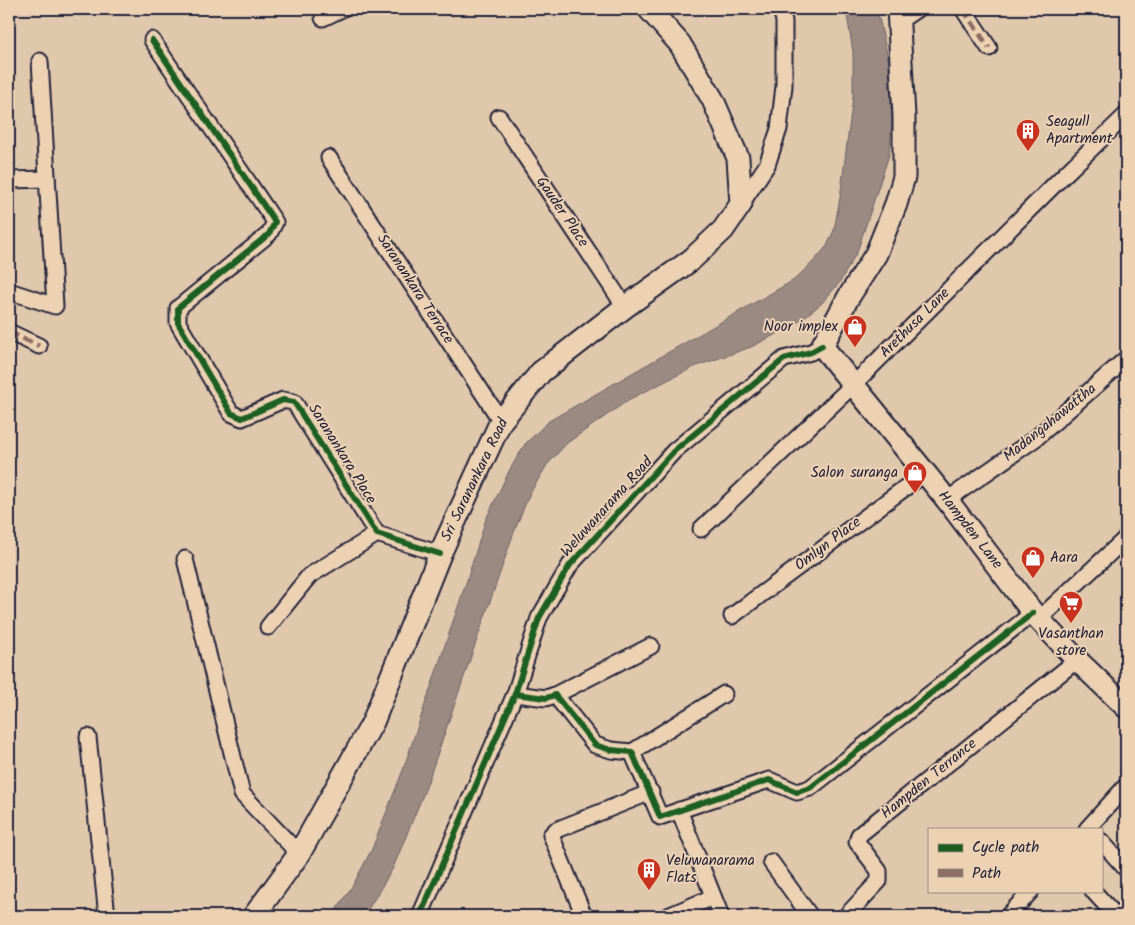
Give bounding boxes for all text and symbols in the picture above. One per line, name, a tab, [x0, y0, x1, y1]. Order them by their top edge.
place label: Seagull Apartment	[1046, 110, 1113, 151]
building icon: Seagull Apartment	[1015, 118, 1041, 152]
street label: Gauder Place	[529, 172, 595, 252]
street label: Saranankara Terrace	[370, 229, 460, 349]
street label: Arethusa Lane	[874, 282, 956, 364]
shop icon: Noor implex	[842, 314, 868, 348]
place label: Noor implex	[764, 315, 839, 339]
street label: Madangahawattha	[998, 378, 1102, 468]
street label: Saranankara Place	[302, 399, 383, 509]
street label: Sri Saranankara Road	[435, 414, 516, 546]
street label: Weluwanarama Road	[555, 451, 659, 563]
shop icon: Salon suranga	[902, 460, 928, 494]
place label: Salon suranga	[811, 461, 898, 485]
street label: Hampden Lane	[931, 485, 1009, 575]
street label: Omlyn Place	[790, 511, 867, 577]
shop icon: Aara	[1020, 545, 1046, 579]
place label: Aara	[1050, 546, 1078, 570]
supermarket icon: Vasanthan store	[1058, 590, 1084, 624]
place label: Vasanthan store	[1038, 622, 1104, 663]
street label: Hampden Terrance	[876, 733, 982, 825]
legend	[928, 828, 1102, 892]
text: Cycle path	[972, 836, 1039, 860]
place label: Veluwanarama Flats	[666, 849, 755, 890]
building icon: Veluwanarama Flats	[636, 857, 662, 891]
text: Path	[972, 862, 1001, 886]

